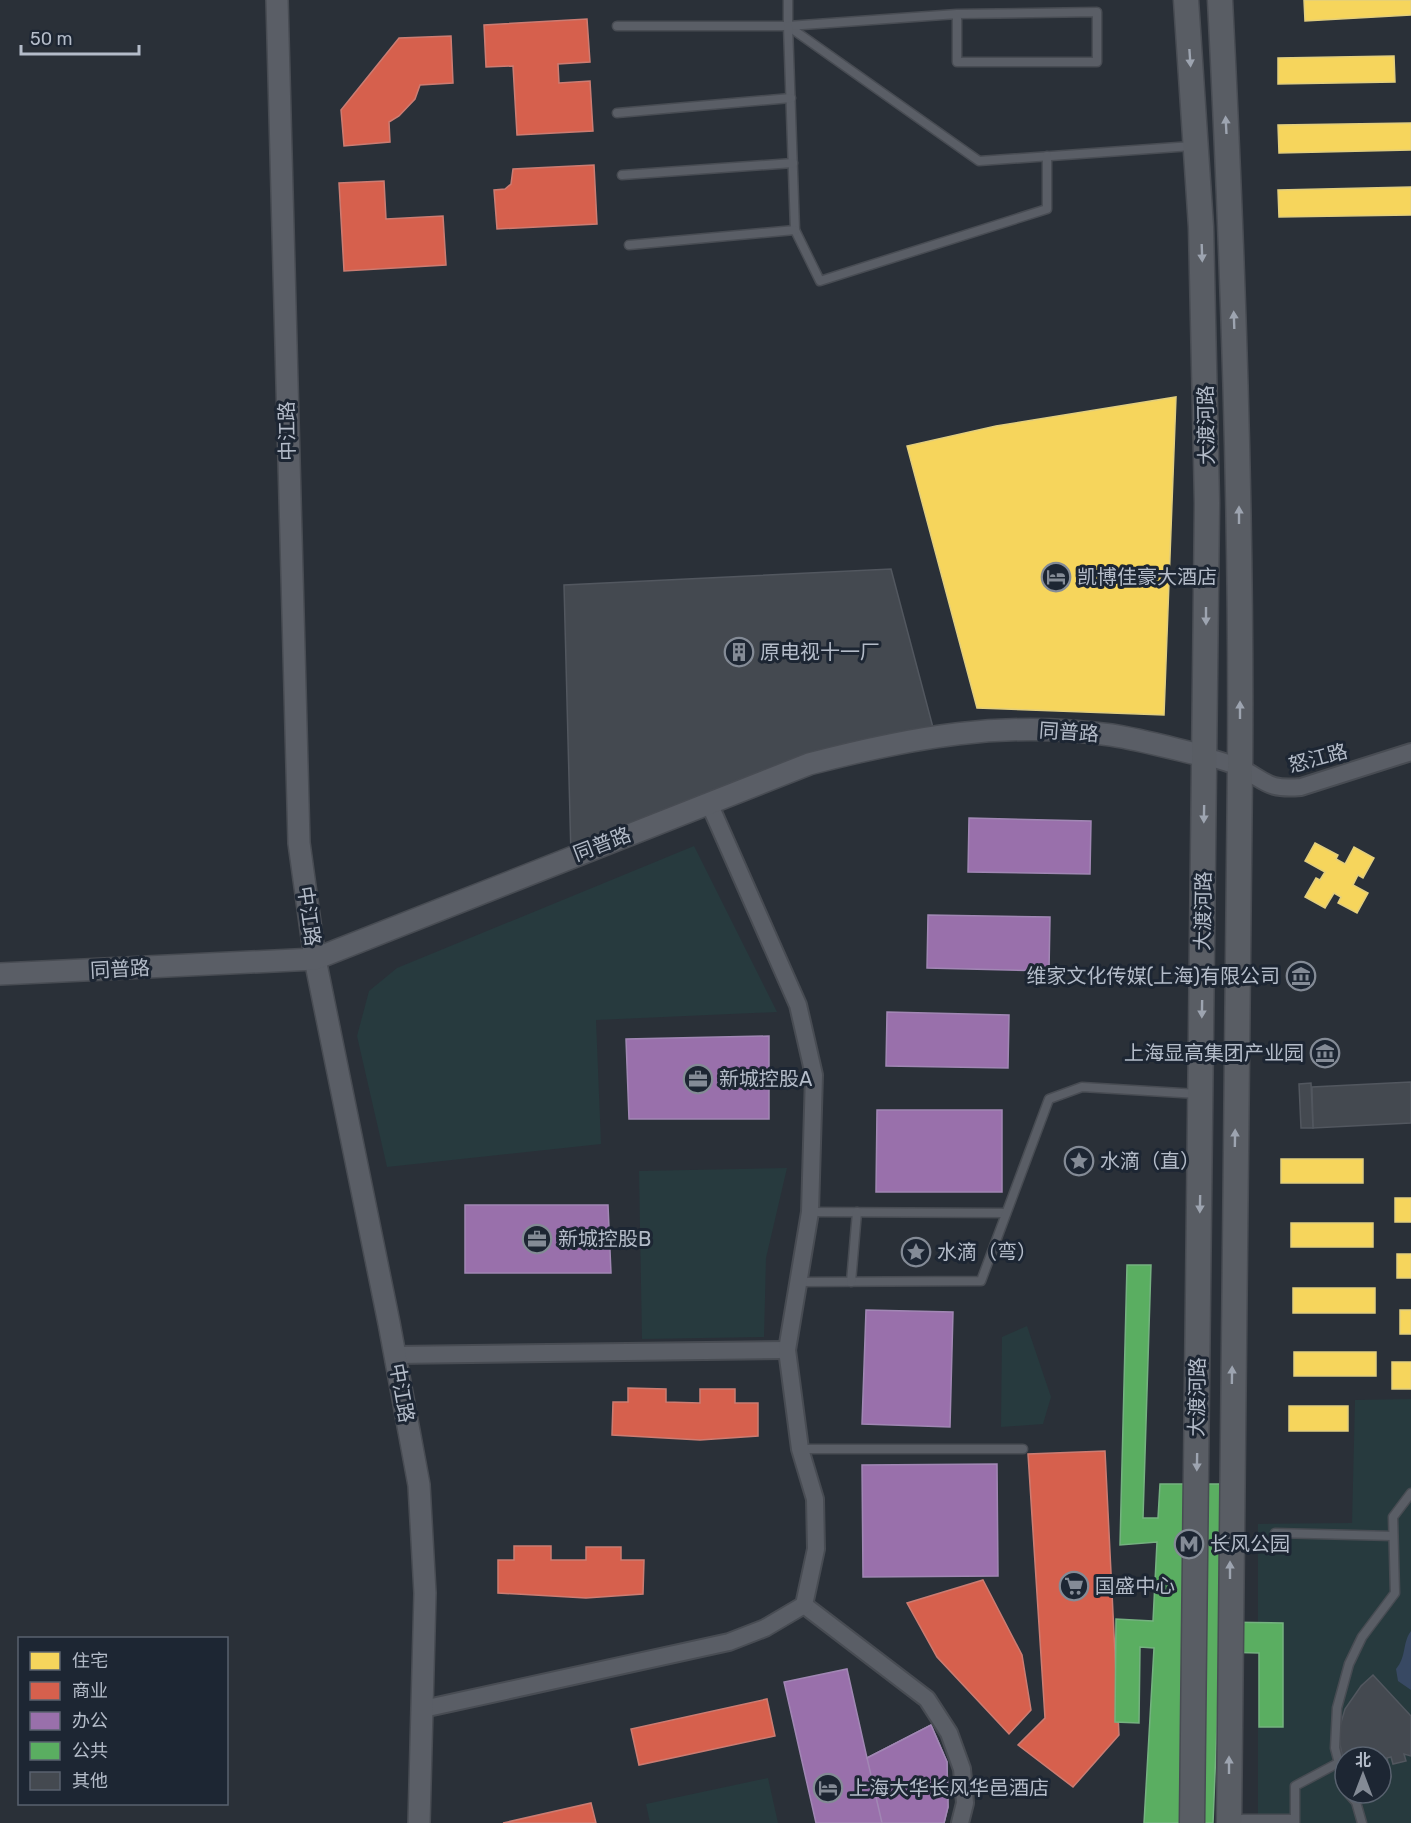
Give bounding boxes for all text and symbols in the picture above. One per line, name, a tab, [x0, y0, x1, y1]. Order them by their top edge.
scale bar	[21, 18, 140, 56]
text: 50 m	[30, 28, 73, 50]
one-way arrow	[1186, 49, 1195, 68]
one-way arrow	[1222, 116, 1231, 135]
one-way arrow	[1197, 244, 1207, 263]
one-way arrow	[1229, 310, 1239, 329]
street label: 大渡河路	[1193, 385, 1219, 465]
street label: 中江路	[274, 401, 300, 461]
one-way arrow	[1234, 505, 1244, 524]
hotel icon: 凯博佳豪大酒店	[1040, 561, 1072, 593]
place label: 凯博佳豪大酒店	[1077, 565, 1217, 589]
one-way arrow	[1201, 606, 1211, 625]
building icon: 原电视十一厂	[723, 636, 755, 668]
place label: 原电视十一厂	[760, 640, 880, 664]
one-way arrow	[1235, 700, 1245, 719]
street label: 同普路	[1038, 718, 1100, 746]
street label: 怒江路	[1286, 739, 1350, 777]
one-way arrow	[1200, 805, 1209, 824]
street label: 同普路	[570, 822, 634, 866]
street label: 大渡河路	[1190, 871, 1216, 951]
street label: 中江路	[293, 885, 325, 947]
street label: 同普路	[89, 955, 151, 983]
museum icon: 维家文化传媒(上海)有限公司	[1285, 960, 1317, 992]
place label: 维家文化传媒(上海)有限公司	[1026, 964, 1280, 988]
one-way arrow	[1197, 1000, 1207, 1019]
museum icon: 上海显高集团产业园	[1309, 1037, 1341, 1069]
place label: 上海显高集团产业园	[1124, 1041, 1304, 1065]
office icon: 新城控股A	[682, 1063, 714, 1095]
place label: 新城控股A	[719, 1067, 812, 1091]
one-way arrow	[1231, 1128, 1240, 1147]
place icon: 水滴（直）	[1063, 1145, 1095, 1177]
place label: 水滴（直）	[1100, 1149, 1200, 1173]
one-way arrow	[1195, 1195, 1205, 1214]
office icon: 新城控股B	[521, 1223, 553, 1255]
place label: 新城控股B	[558, 1227, 651, 1251]
place icon: 水滴（弯）	[900, 1236, 932, 1268]
place label: 水滴（弯）	[937, 1240, 1037, 1264]
street label: 大渡河路	[1184, 1357, 1210, 1437]
street label: 中江路	[385, 1361, 419, 1425]
one-way arrow	[1227, 1365, 1237, 1384]
one-way arrow	[1192, 1453, 1201, 1472]
metro station icon: 长风公园	[1173, 1528, 1205, 1560]
place label: 长风公园	[1210, 1532, 1290, 1556]
one-way arrow	[1225, 1560, 1235, 1579]
supermarket icon: 国盛中心	[1058, 1570, 1090, 1602]
place label: 国盛中心	[1095, 1574, 1175, 1598]
legend	[18, 1637, 228, 1805]
text: 住宅	[72, 1650, 108, 1672]
text: 商业	[72, 1680, 108, 1702]
text: 办公	[72, 1710, 108, 1732]
text: 公共	[72, 1740, 108, 1762]
north arrow	[1333, 1745, 1393, 1805]
text: 北	[1355, 1751, 1371, 1770]
one-way arrow	[1225, 1755, 1234, 1774]
text: 其他	[72, 1770, 108, 1792]
hotel icon: 上海大华长风华邑酒店	[812, 1772, 844, 1804]
place label: 上海大华长风华邑酒店	[849, 1776, 1049, 1800]

